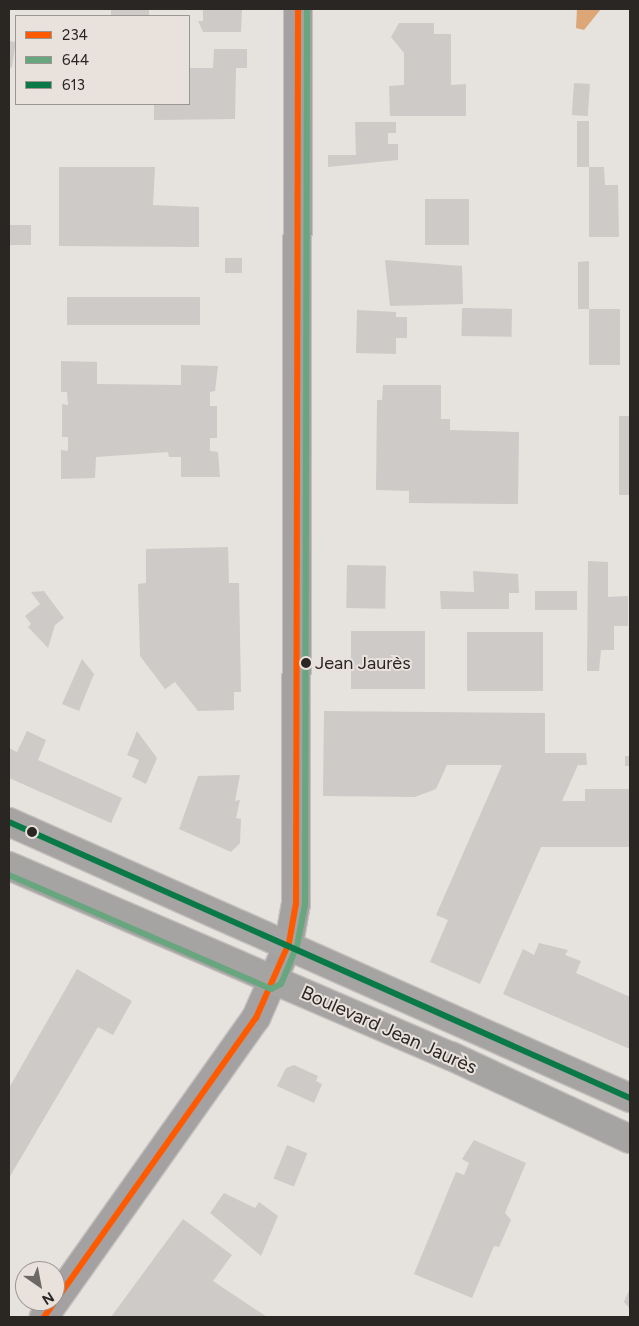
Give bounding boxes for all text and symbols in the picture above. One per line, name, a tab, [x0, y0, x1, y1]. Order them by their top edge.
legend	[15, 15, 190, 105]
text: 234	[62, 26, 88, 44]
text: 644	[62, 51, 89, 69]
text: 613	[62, 76, 85, 94]
place label: Jean Jaurès	[315, 652, 411, 674]
marker: Jean Jaurès	[301, 658, 311, 668]
unlabelled marker	[27, 827, 37, 837]
street label: Boulevard Jean Jaurès	[298, 981, 480, 1079]
north arrow	[15, 1261, 65, 1311]
text: N	[39, 1288, 57, 1308]

